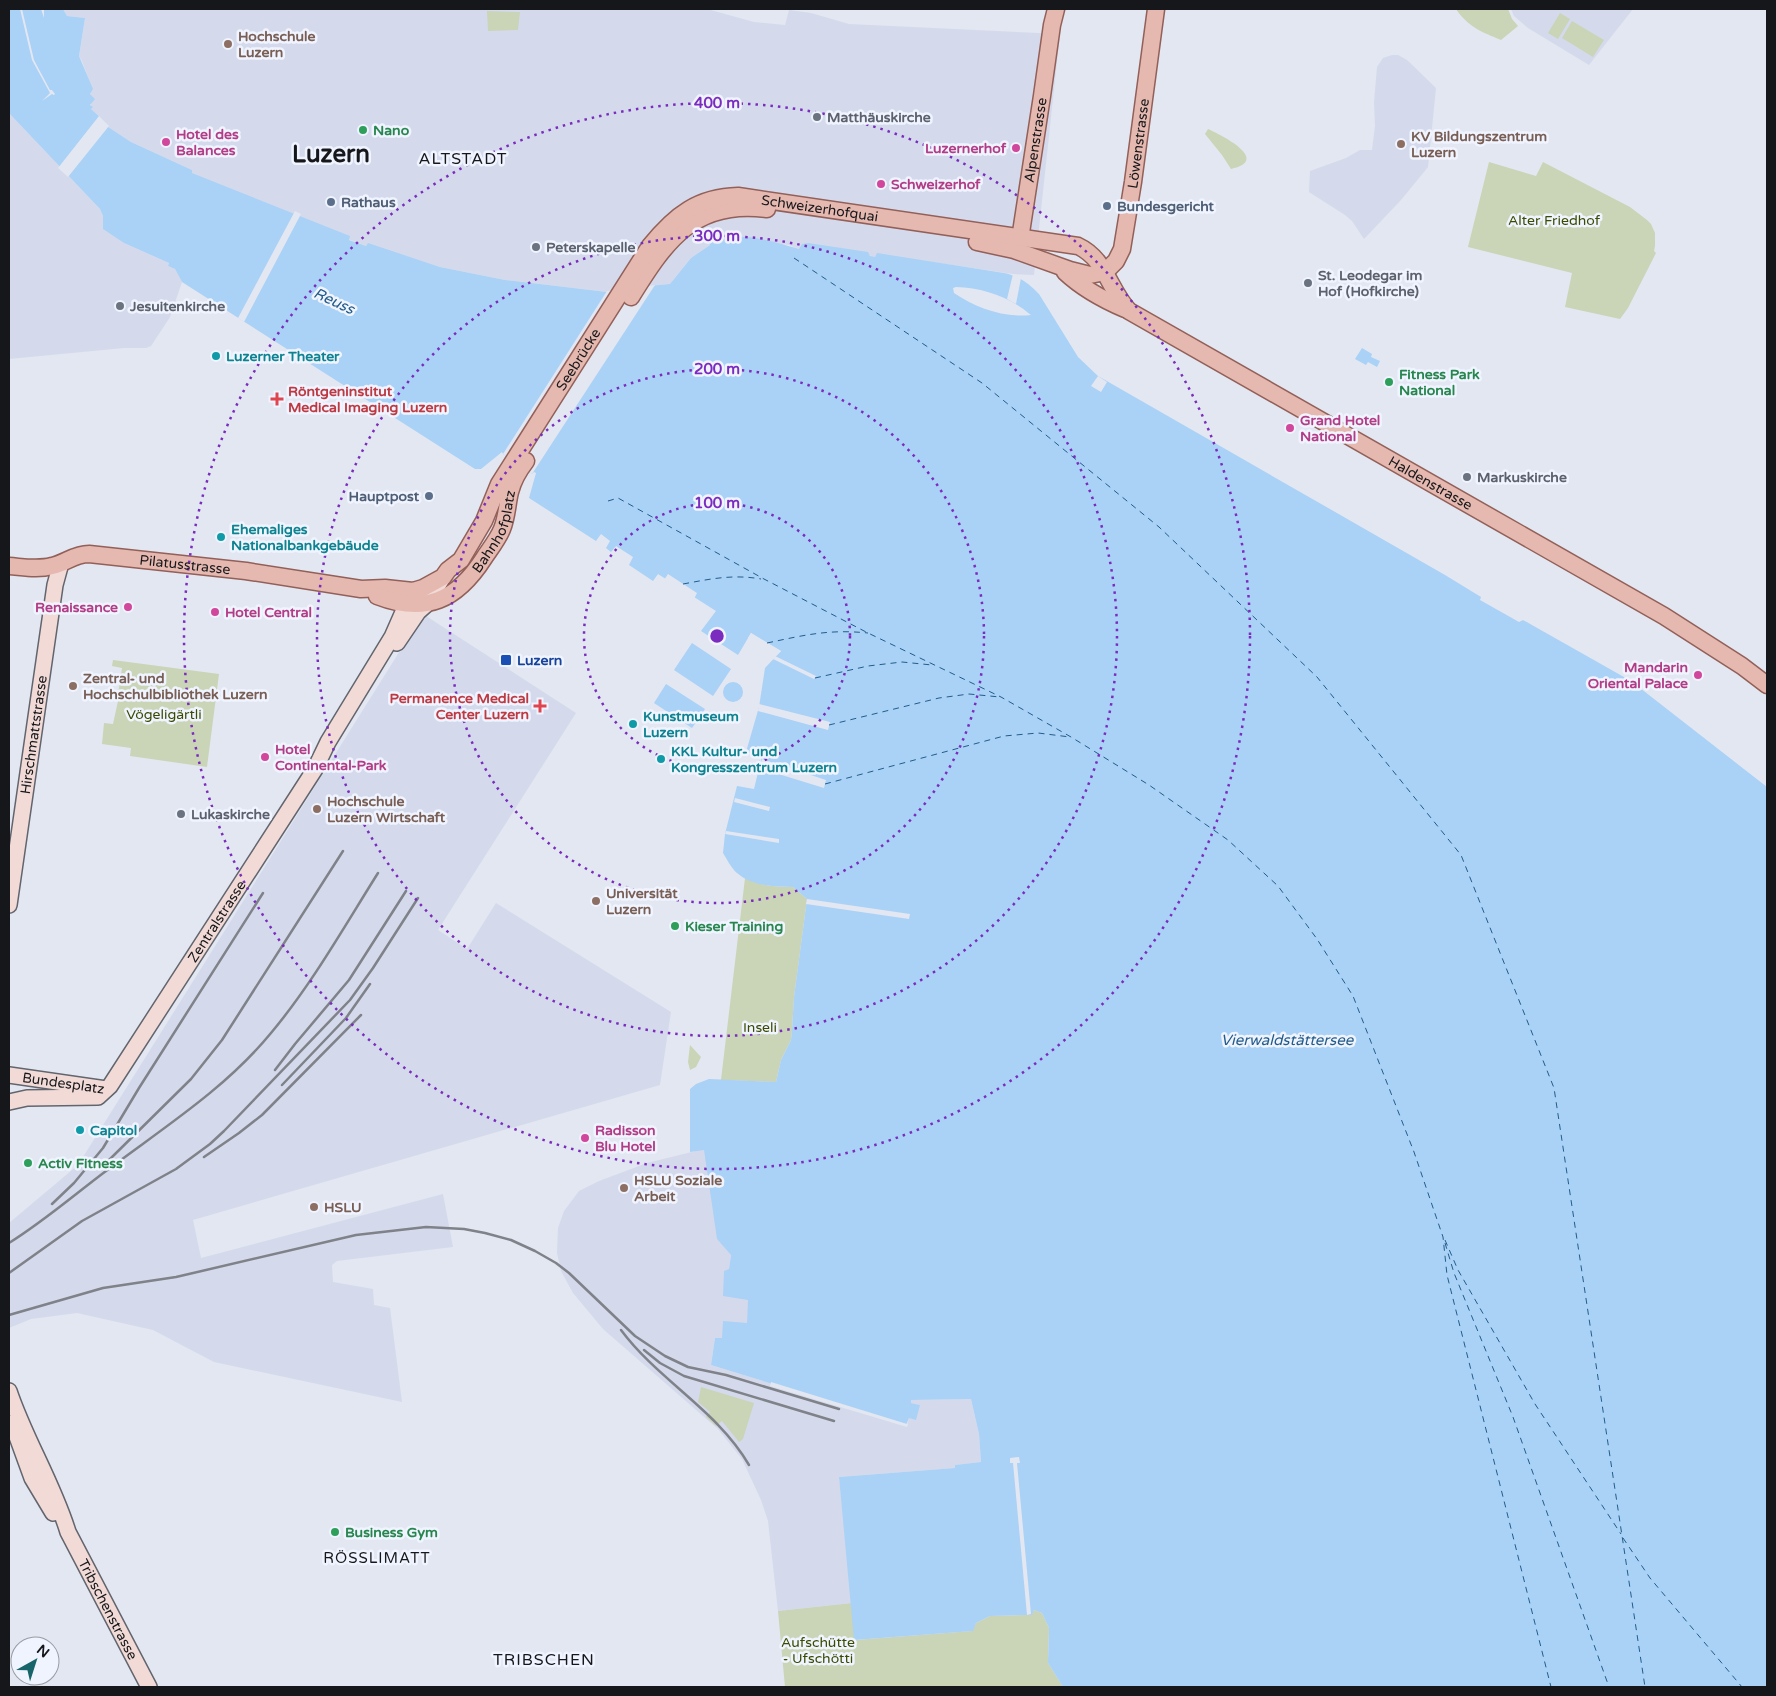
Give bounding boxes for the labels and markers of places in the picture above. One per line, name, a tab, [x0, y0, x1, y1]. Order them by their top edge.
place label: Hochschule Luzern	[238, 28, 316, 61]
marker: Hochschule Luzern	[222, 38, 234, 50]
place label: Matthäuskirche	[827, 109, 931, 126]
marker: Matthäuskirche	[811, 111, 823, 123]
place label: Nano	[373, 122, 410, 139]
marker: Nano	[357, 124, 369, 136]
place label: Hotel des Balances	[176, 126, 239, 159]
place label: KV Bildungszentrum Luzern	[1411, 128, 1547, 161]
marker: Hotel des Balances	[160, 136, 172, 148]
marker: KV Bildungszentrum Luzern	[1395, 138, 1407, 150]
place label: Luzernerhof	[925, 140, 1007, 157]
marker: Luzernerhof	[1010, 142, 1022, 154]
place label: Schweizerhof	[891, 176, 981, 193]
marker: Schweizerhof	[875, 178, 887, 190]
place label: Rathaus	[341, 194, 396, 211]
marker: Rathaus	[325, 196, 337, 208]
place label: Bundesgericht	[1117, 198, 1215, 215]
marker: Bundesgericht	[1101, 200, 1113, 212]
place label: Peterskapelle	[546, 239, 635, 256]
marker: Peterskapelle	[530, 241, 542, 253]
place label: St. Leodegar im Hof (Hofkirche)	[1318, 267, 1422, 300]
marker: St. Leodegar im Hof (Hofkirche)	[1302, 277, 1314, 289]
place label: Jesuitenkirche	[129, 298, 225, 315]
marker: Jesuitenkirche	[114, 300, 126, 312]
place label: Luzerner Theater	[226, 348, 340, 365]
marker: Luzerner Theater	[210, 350, 222, 362]
place label: Fitness Park National	[1399, 366, 1480, 399]
marker: Fitness Park National	[1383, 376, 1395, 388]
place label: Röntgeninstitut Medical Imaging Luzern	[288, 383, 447, 416]
marker: Röntgeninstitut Medical Imaging Luzern	[270, 392, 284, 406]
place label: Grand Hotel National	[1300, 412, 1380, 445]
marker: Grand Hotel National	[1284, 422, 1296, 434]
place label: Markuskirche	[1477, 469, 1567, 486]
marker: Markuskirche	[1461, 471, 1473, 483]
place label: Hauptpost	[349, 488, 420, 505]
marker: Hauptpost	[423, 490, 435, 502]
place label: Ehemaliges Nationalbankgebäude	[231, 521, 379, 554]
marker: Ehemaliges Nationalbankgebäude	[215, 531, 227, 543]
place label: Renaissance	[35, 599, 118, 616]
marker: Renaissance	[122, 601, 134, 613]
place label: Hotel Central	[225, 604, 312, 621]
marker: Hotel Central	[209, 606, 221, 618]
centre of rings	[708, 627, 726, 645]
place label: Luzern	[517, 652, 562, 669]
marker: Luzern	[499, 653, 513, 667]
place label: Mandarin Oriental Palace	[1588, 659, 1688, 692]
marker: Mandarin Oriental Palace	[1692, 669, 1704, 681]
place label: Zentral- und Hochschulbibliothek Luzern	[83, 670, 268, 703]
marker: Zentral- und Hochschulbibliothek Luzern	[67, 680, 79, 692]
place label: Permanence Medical Center Luzern	[389, 690, 529, 723]
marker: Permanence Medical Center Luzern	[533, 699, 547, 713]
place label: Kunstmuseum Luzern	[643, 708, 739, 741]
marker: Kunstmuseum Luzern	[627, 718, 639, 730]
place label: Hotel Continental-Park	[275, 741, 387, 774]
place label: KKL Kultur- und Kongresszentrum Luzern	[671, 743, 837, 776]
marker: Hotel Continental-Park	[259, 751, 271, 763]
marker: KKL Kultur- und Kongresszentrum Luzern	[655, 753, 667, 765]
place label: Hochschule Luzern Wirtschaft	[327, 793, 446, 826]
marker: Hochschule Luzern Wirtschaft	[311, 803, 323, 815]
place label: Lukaskirche	[191, 806, 270, 823]
marker: Lukaskirche	[175, 808, 187, 820]
place label: Universität Luzern	[606, 885, 678, 918]
marker: Universität Luzern	[590, 895, 602, 907]
place label: Kieser Training	[685, 918, 783, 935]
marker: Kieser Training	[669, 920, 681, 932]
place label: Capitol	[90, 1122, 137, 1139]
place label: Radisson Blu Hotel	[595, 1122, 656, 1155]
marker: Capitol	[74, 1124, 86, 1136]
marker: Radisson Blu Hotel	[579, 1132, 591, 1144]
place label: Activ Fitness	[38, 1155, 123, 1172]
marker: Activ Fitness	[22, 1157, 34, 1169]
place label: HSLU Soziale Arbeit	[634, 1172, 722, 1205]
marker: HSLU Soziale Arbeit	[618, 1182, 630, 1194]
place label: HSLU	[324, 1199, 362, 1216]
marker: HSLU	[308, 1201, 320, 1213]
place label: Business Gym	[345, 1524, 438, 1541]
marker: Business Gym	[329, 1526, 341, 1538]

